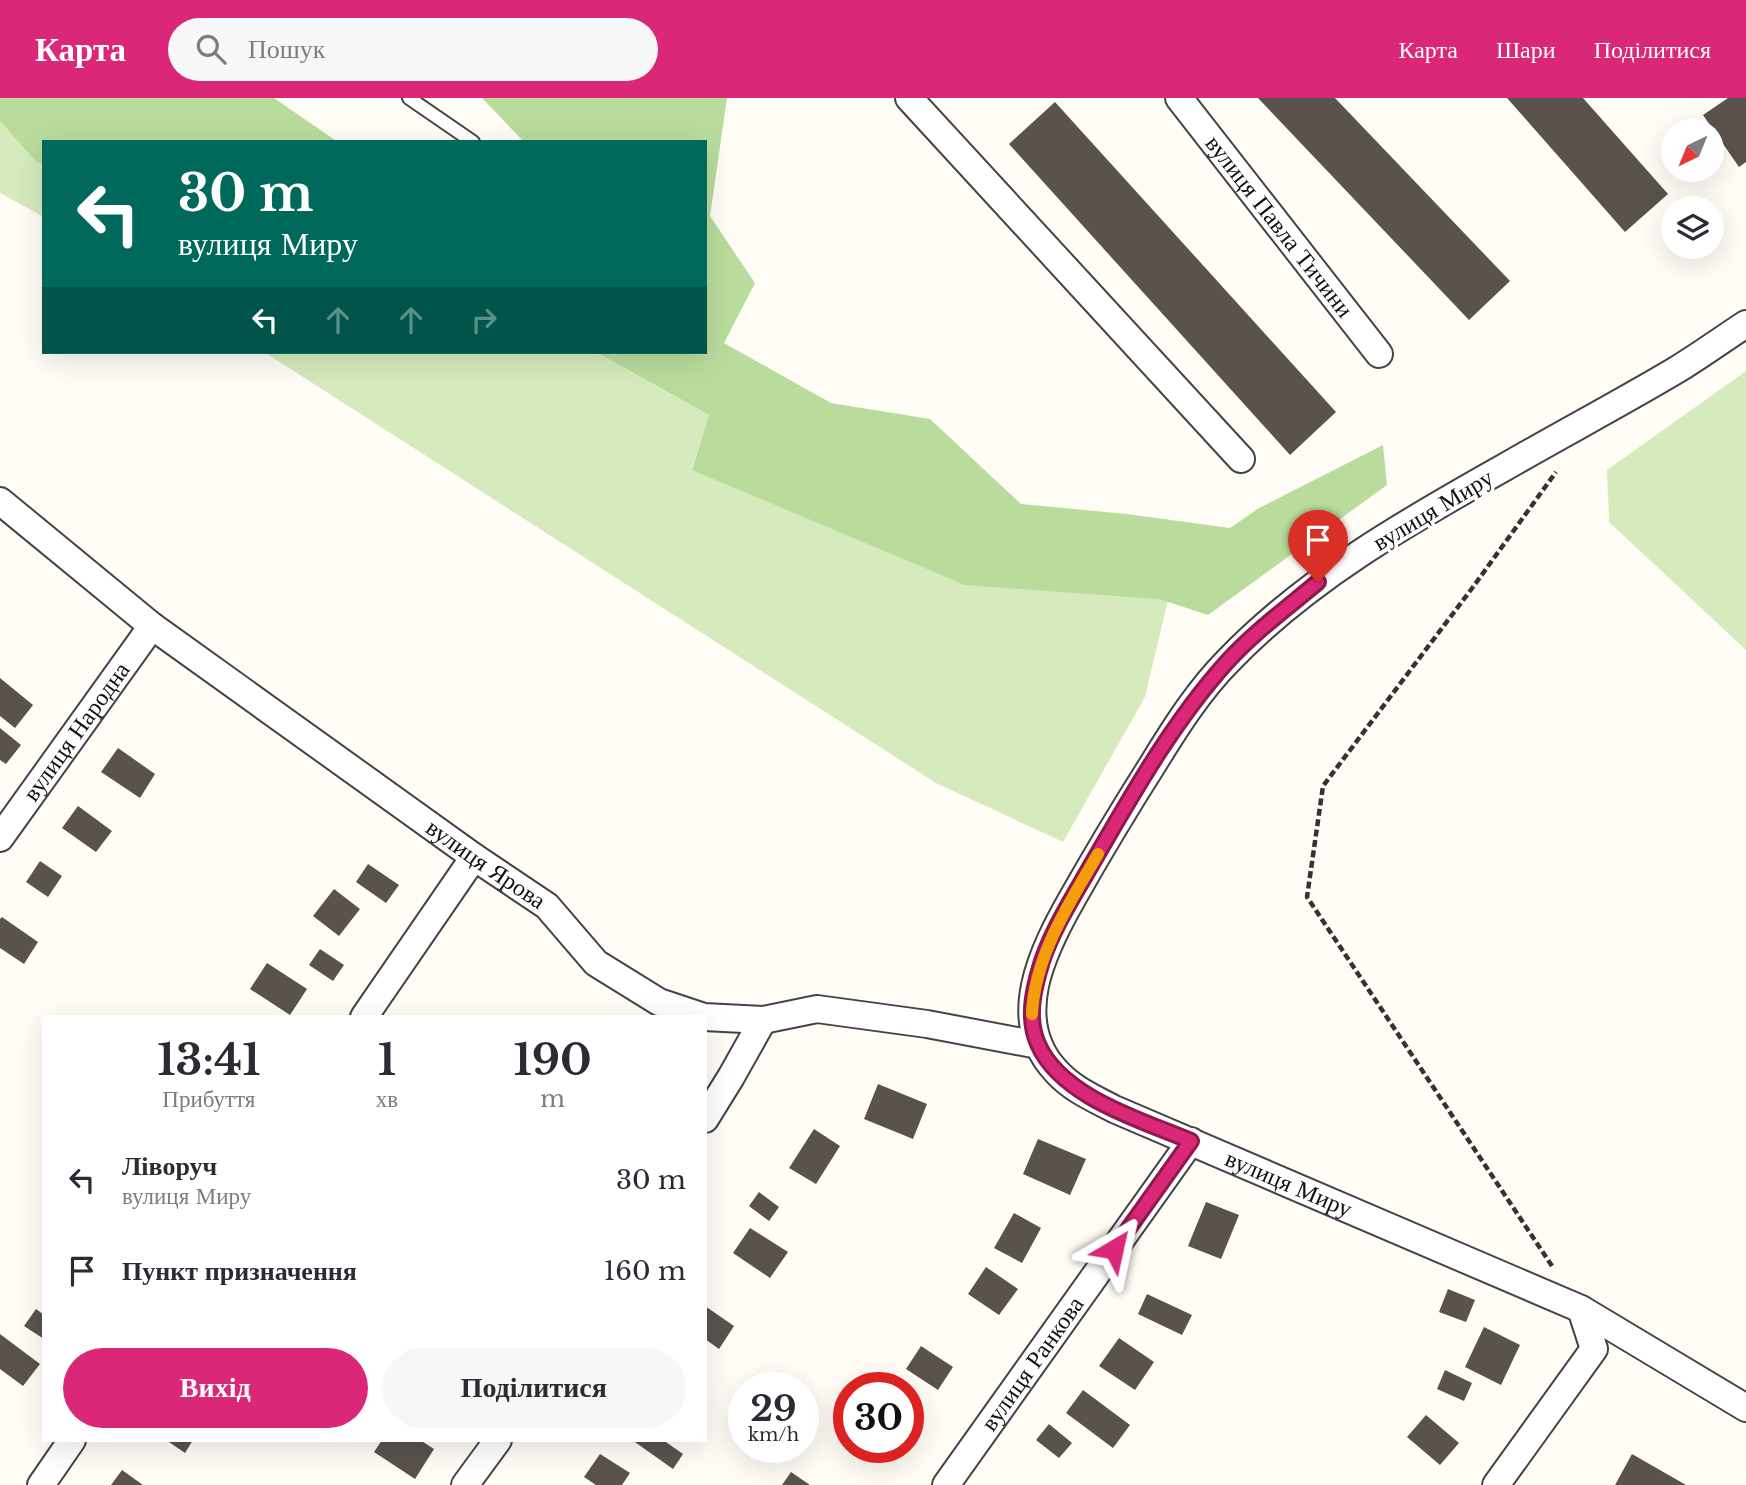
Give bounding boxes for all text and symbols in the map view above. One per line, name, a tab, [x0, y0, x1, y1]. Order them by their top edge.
search box	[168, 18, 658, 81]
text: Карта	[35, 29, 126, 70]
icon: search	[192, 30, 230, 68]
text: Пошук	[248, 33, 325, 65]
text: Карта	[1398, 35, 1458, 64]
text: Шари	[1496, 35, 1556, 64]
text: Поділитися	[1594, 35, 1711, 64]
north arrow	[1661, 119, 1724, 182]
map controls	[1661, 119, 1724, 259]
street label: вулиця Павла Тичини	[1200, 129, 1360, 323]
text: 30 m	[178, 163, 313, 224]
icon: left	[63, 168, 154, 259]
button: layers	[1661, 196, 1724, 259]
text: вулиця Миру	[178, 224, 358, 264]
icon: left	[246, 301, 284, 339]
icon: ahead	[319, 301, 357, 339]
icon: ahead	[392, 301, 430, 339]
icon: right	[465, 301, 503, 339]
street label: вулиця Миру	[1367, 462, 1498, 557]
pin	[1288, 510, 1348, 582]
icon: arrive	[1299, 521, 1337, 559]
street label: вулиця Народна	[16, 656, 136, 806]
street label: вулиця Ярова	[421, 812, 552, 915]
text: 13:41	[157, 1034, 260, 1086]
text: 1	[378, 1034, 396, 1086]
text: 190	[513, 1034, 592, 1086]
text: Прибуття	[162, 1085, 255, 1113]
text: хв	[376, 1085, 398, 1113]
text: m	[540, 1085, 565, 1113]
street label: вулиця Миру	[1221, 1143, 1357, 1223]
text: Ліворуч	[122, 1150, 217, 1182]
icon: left	[63, 1161, 101, 1199]
text: 30 m	[616, 1164, 686, 1196]
text: вулиця Миру	[122, 1182, 251, 1210]
position arrow	[1077, 1212, 1151, 1286]
icon: arrive	[63, 1252, 101, 1290]
text: Пункт призначення	[122, 1255, 357, 1287]
text: 160 m	[604, 1255, 686, 1287]
street label: вулиця Ранкова	[974, 1290, 1090, 1436]
button: Вихід	[63, 1348, 368, 1428]
button: Поділитися	[382, 1348, 686, 1428]
speed limit sign: 30	[833, 1372, 924, 1463]
text: 29	[750, 1387, 797, 1430]
text: km/h	[748, 1424, 799, 1446]

